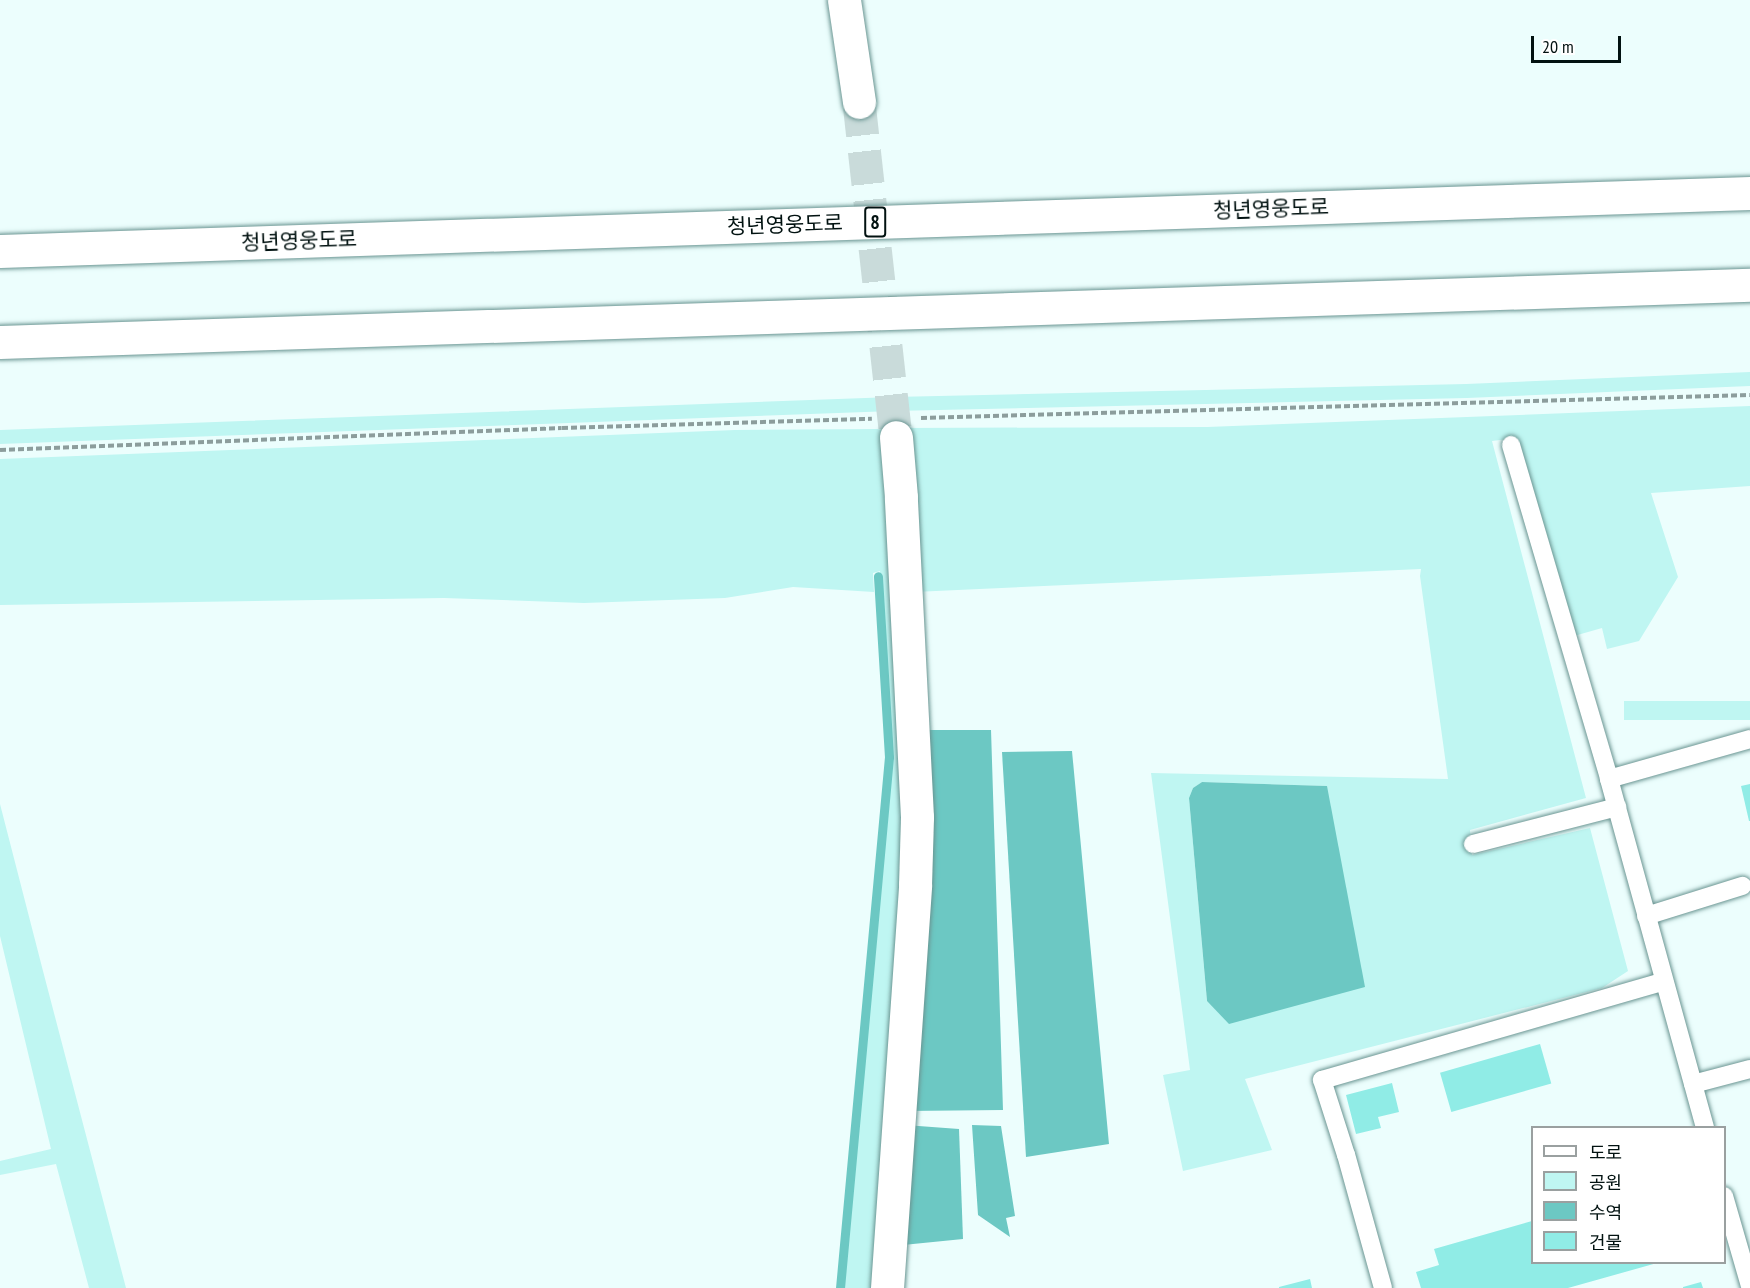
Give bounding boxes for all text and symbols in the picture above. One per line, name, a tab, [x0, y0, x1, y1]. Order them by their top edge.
scale bar	[1534, 24, 1624, 62]
text: 20 m	[1542, 35, 1574, 58]
street label: 청년영웅도로	[1213, 194, 1329, 224]
road number: 8	[863, 205, 887, 239]
street label: 청년영웅도로	[727, 210, 843, 240]
street label: 청년영웅도로	[241, 226, 357, 256]
legend	[1531, 1126, 1726, 1264]
text: 도로	[1589, 1141, 1622, 1164]
text: 공원	[1589, 1171, 1622, 1194]
text: 수역	[1589, 1201, 1622, 1224]
text: 건물	[1589, 1231, 1622, 1254]

